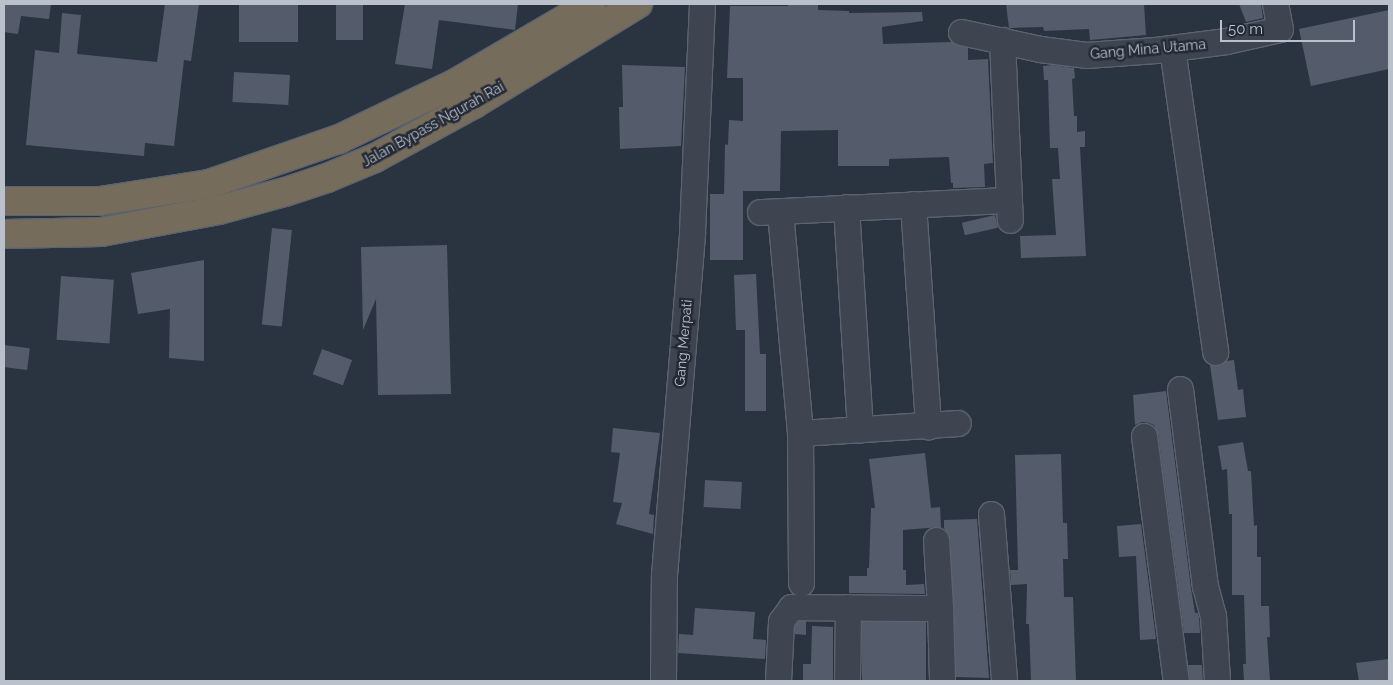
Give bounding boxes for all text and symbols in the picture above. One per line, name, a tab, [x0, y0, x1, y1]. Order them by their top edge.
scale bar	[1223, 10, 1358, 42]
text: 50 m	[1228, 20, 1263, 38]
street label: Gang Mina Utama	[1089, 36, 1207, 62]
street label: Jalan Bypass Ngurah Rai	[359, 78, 507, 170]
street label: Gang Merpati	[671, 299, 695, 387]

